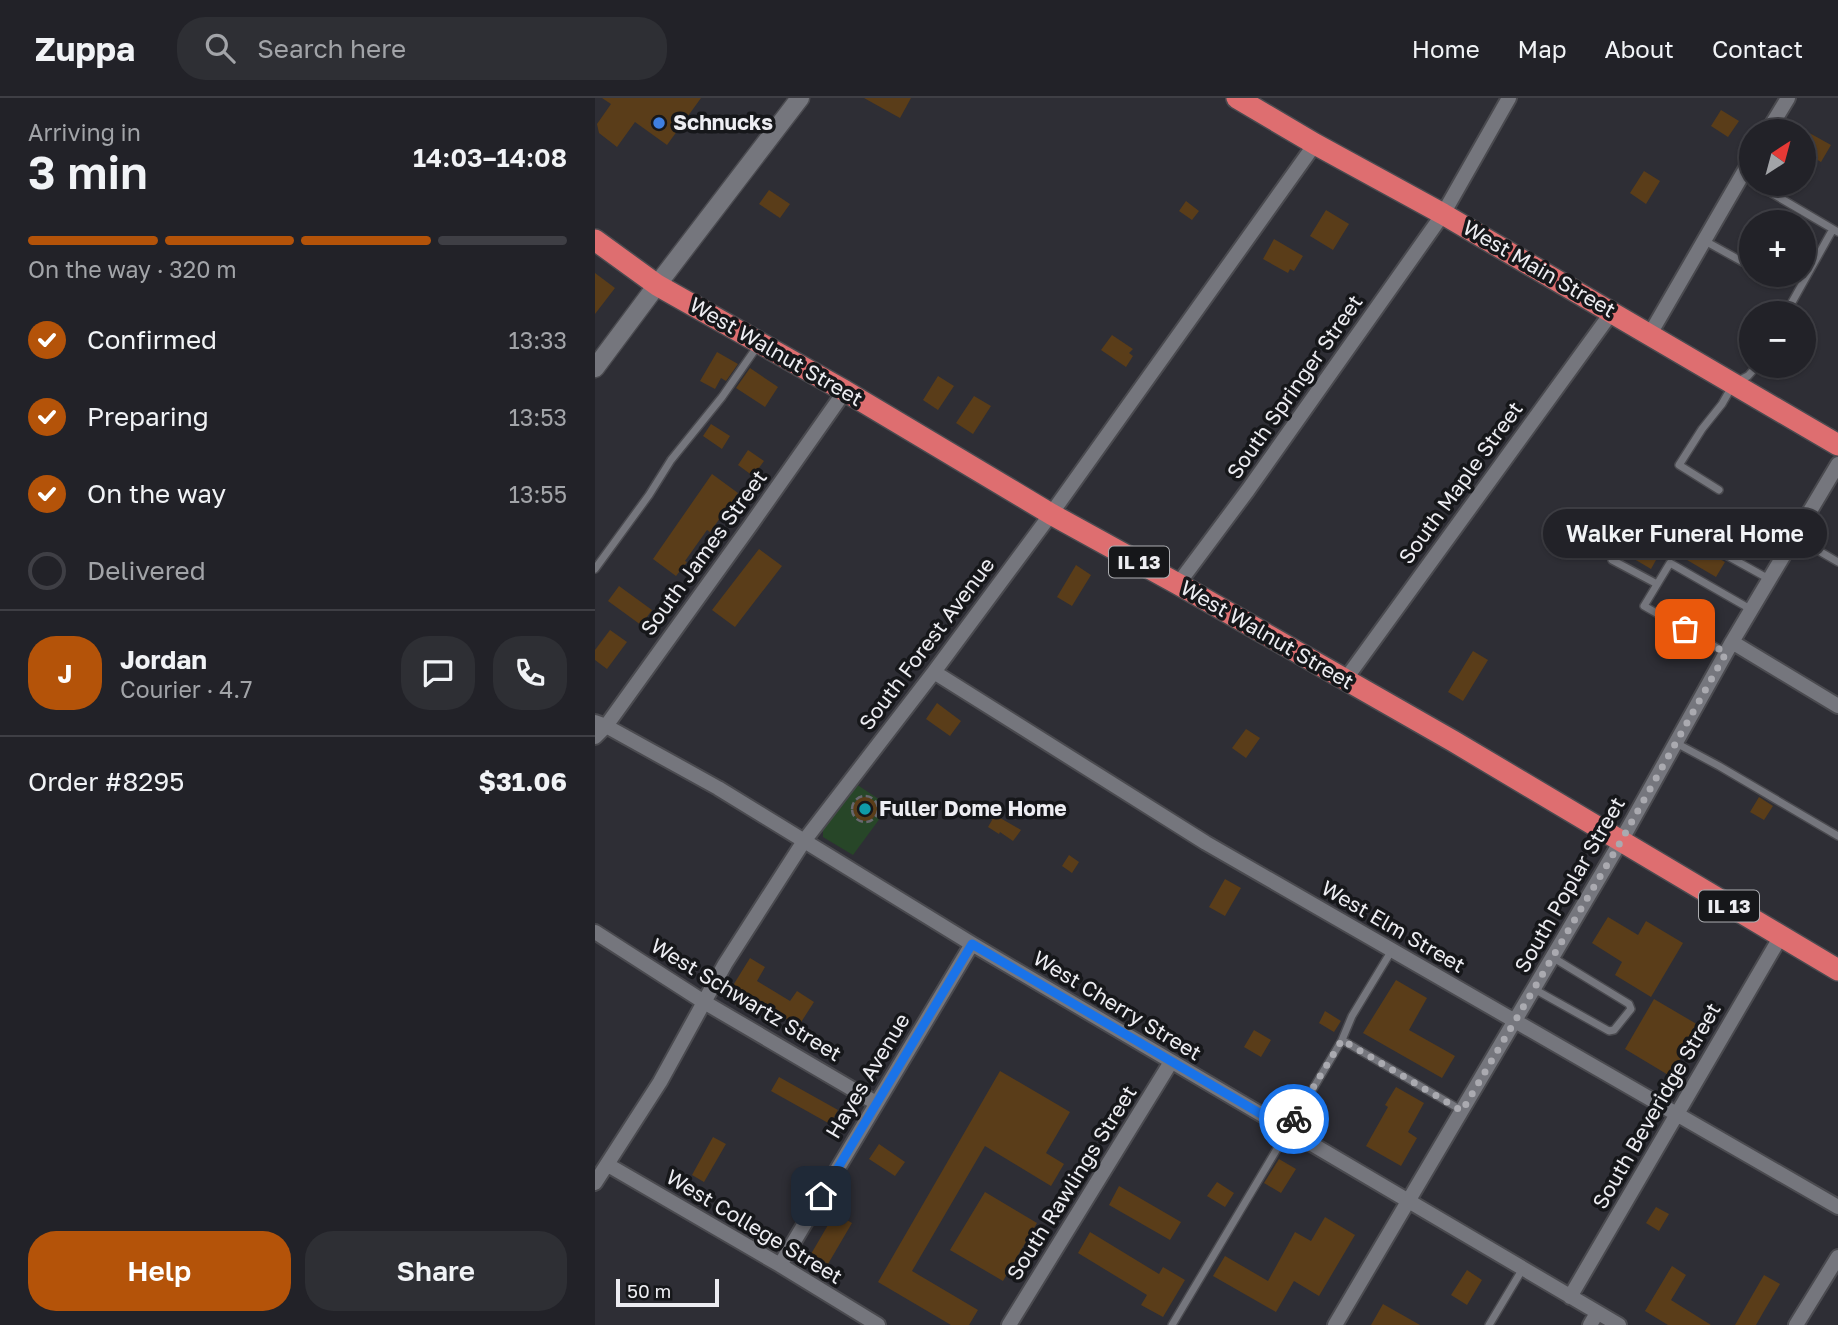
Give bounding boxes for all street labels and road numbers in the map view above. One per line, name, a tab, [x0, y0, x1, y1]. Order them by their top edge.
street label: West Main Street	[1458, 214, 1621, 322]
street label: South Springer Street	[1221, 289, 1368, 484]
street label: West Walnut Street	[685, 291, 868, 411]
street label: South Maple Street	[1393, 396, 1528, 569]
street label: South James Street	[634, 465, 772, 640]
road number: IL 13	[1109, 547, 1169, 578]
street label: South Forest Avenue	[853, 552, 1000, 735]
street label: West Walnut Street	[1176, 574, 1359, 694]
street label: South Poplar Street	[1508, 792, 1630, 977]
street label: West Elm Street	[1317, 874, 1470, 978]
road number: IL 13	[1699, 890, 1759, 922]
street label: West Schwartz Street	[646, 932, 847, 1066]
street label: West Cherry Street	[1029, 945, 1206, 1066]
street label: South Beveridge Street	[1586, 998, 1726, 1213]
street label: Hayes Avenue	[820, 1008, 915, 1143]
street label: South Rawlings Street	[1001, 1080, 1142, 1285]
street label: West College Street	[662, 1163, 847, 1289]

